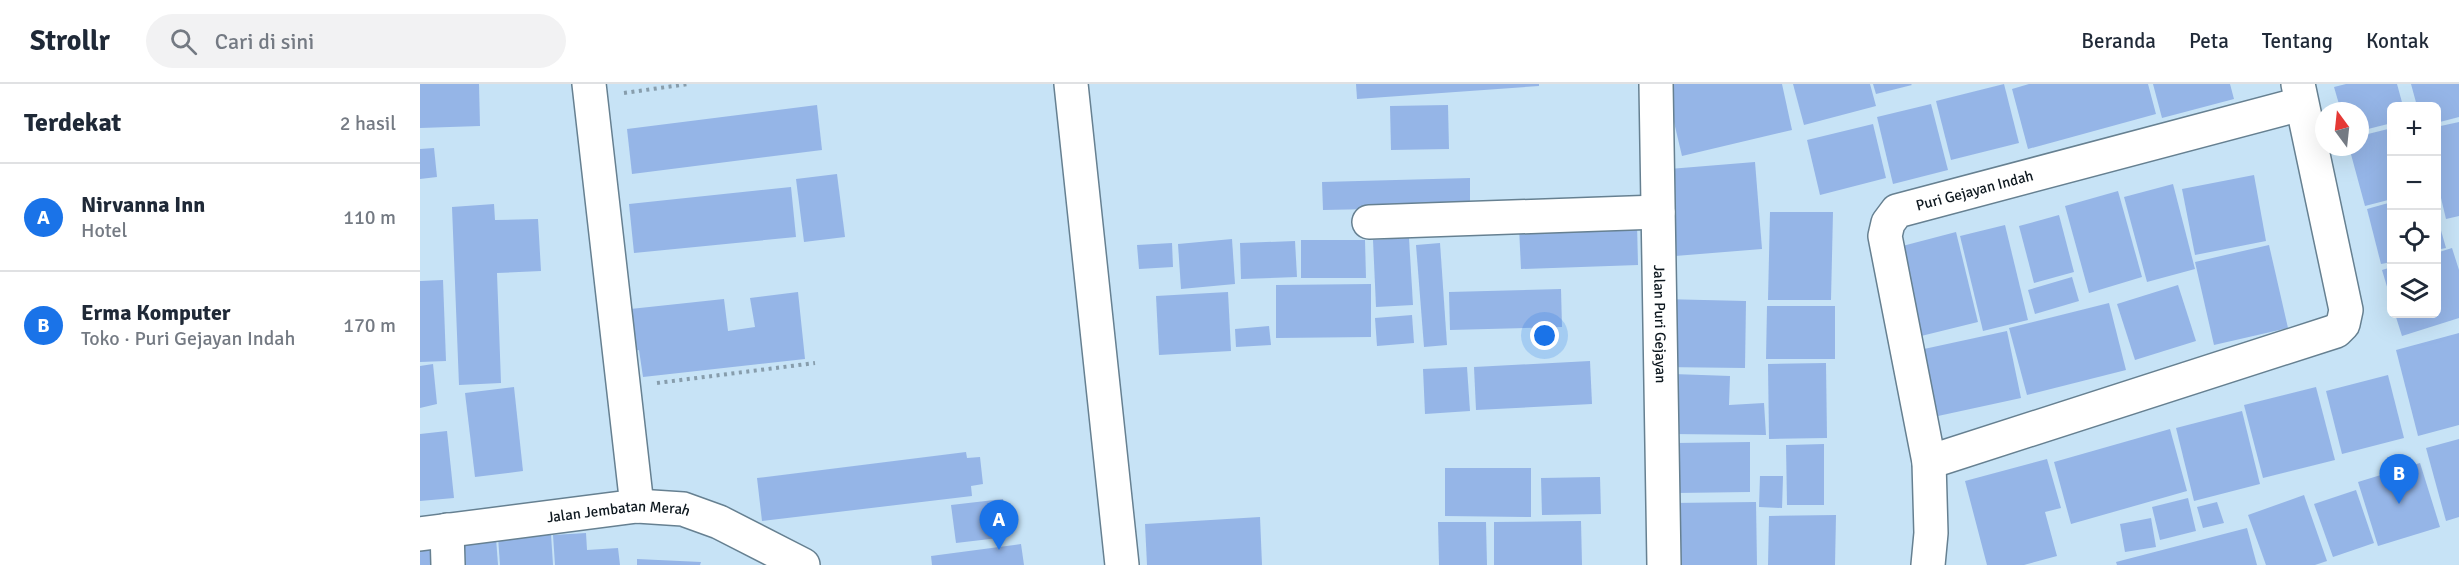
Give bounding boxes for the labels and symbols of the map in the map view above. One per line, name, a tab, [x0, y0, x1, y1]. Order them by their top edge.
north arrow	[2315, 102, 2369, 156]
street label: Puri Gejayan Indah	[1914, 166, 2035, 215]
street label: Jalan Puri Gejayan	[1650, 265, 1670, 383]
your location	[1530, 321, 1559, 350]
pin: B	[2380, 454, 2418, 504]
street label: Jalan Jembatan Merah	[546, 497, 693, 527]
pin: A	[980, 500, 1018, 550]

